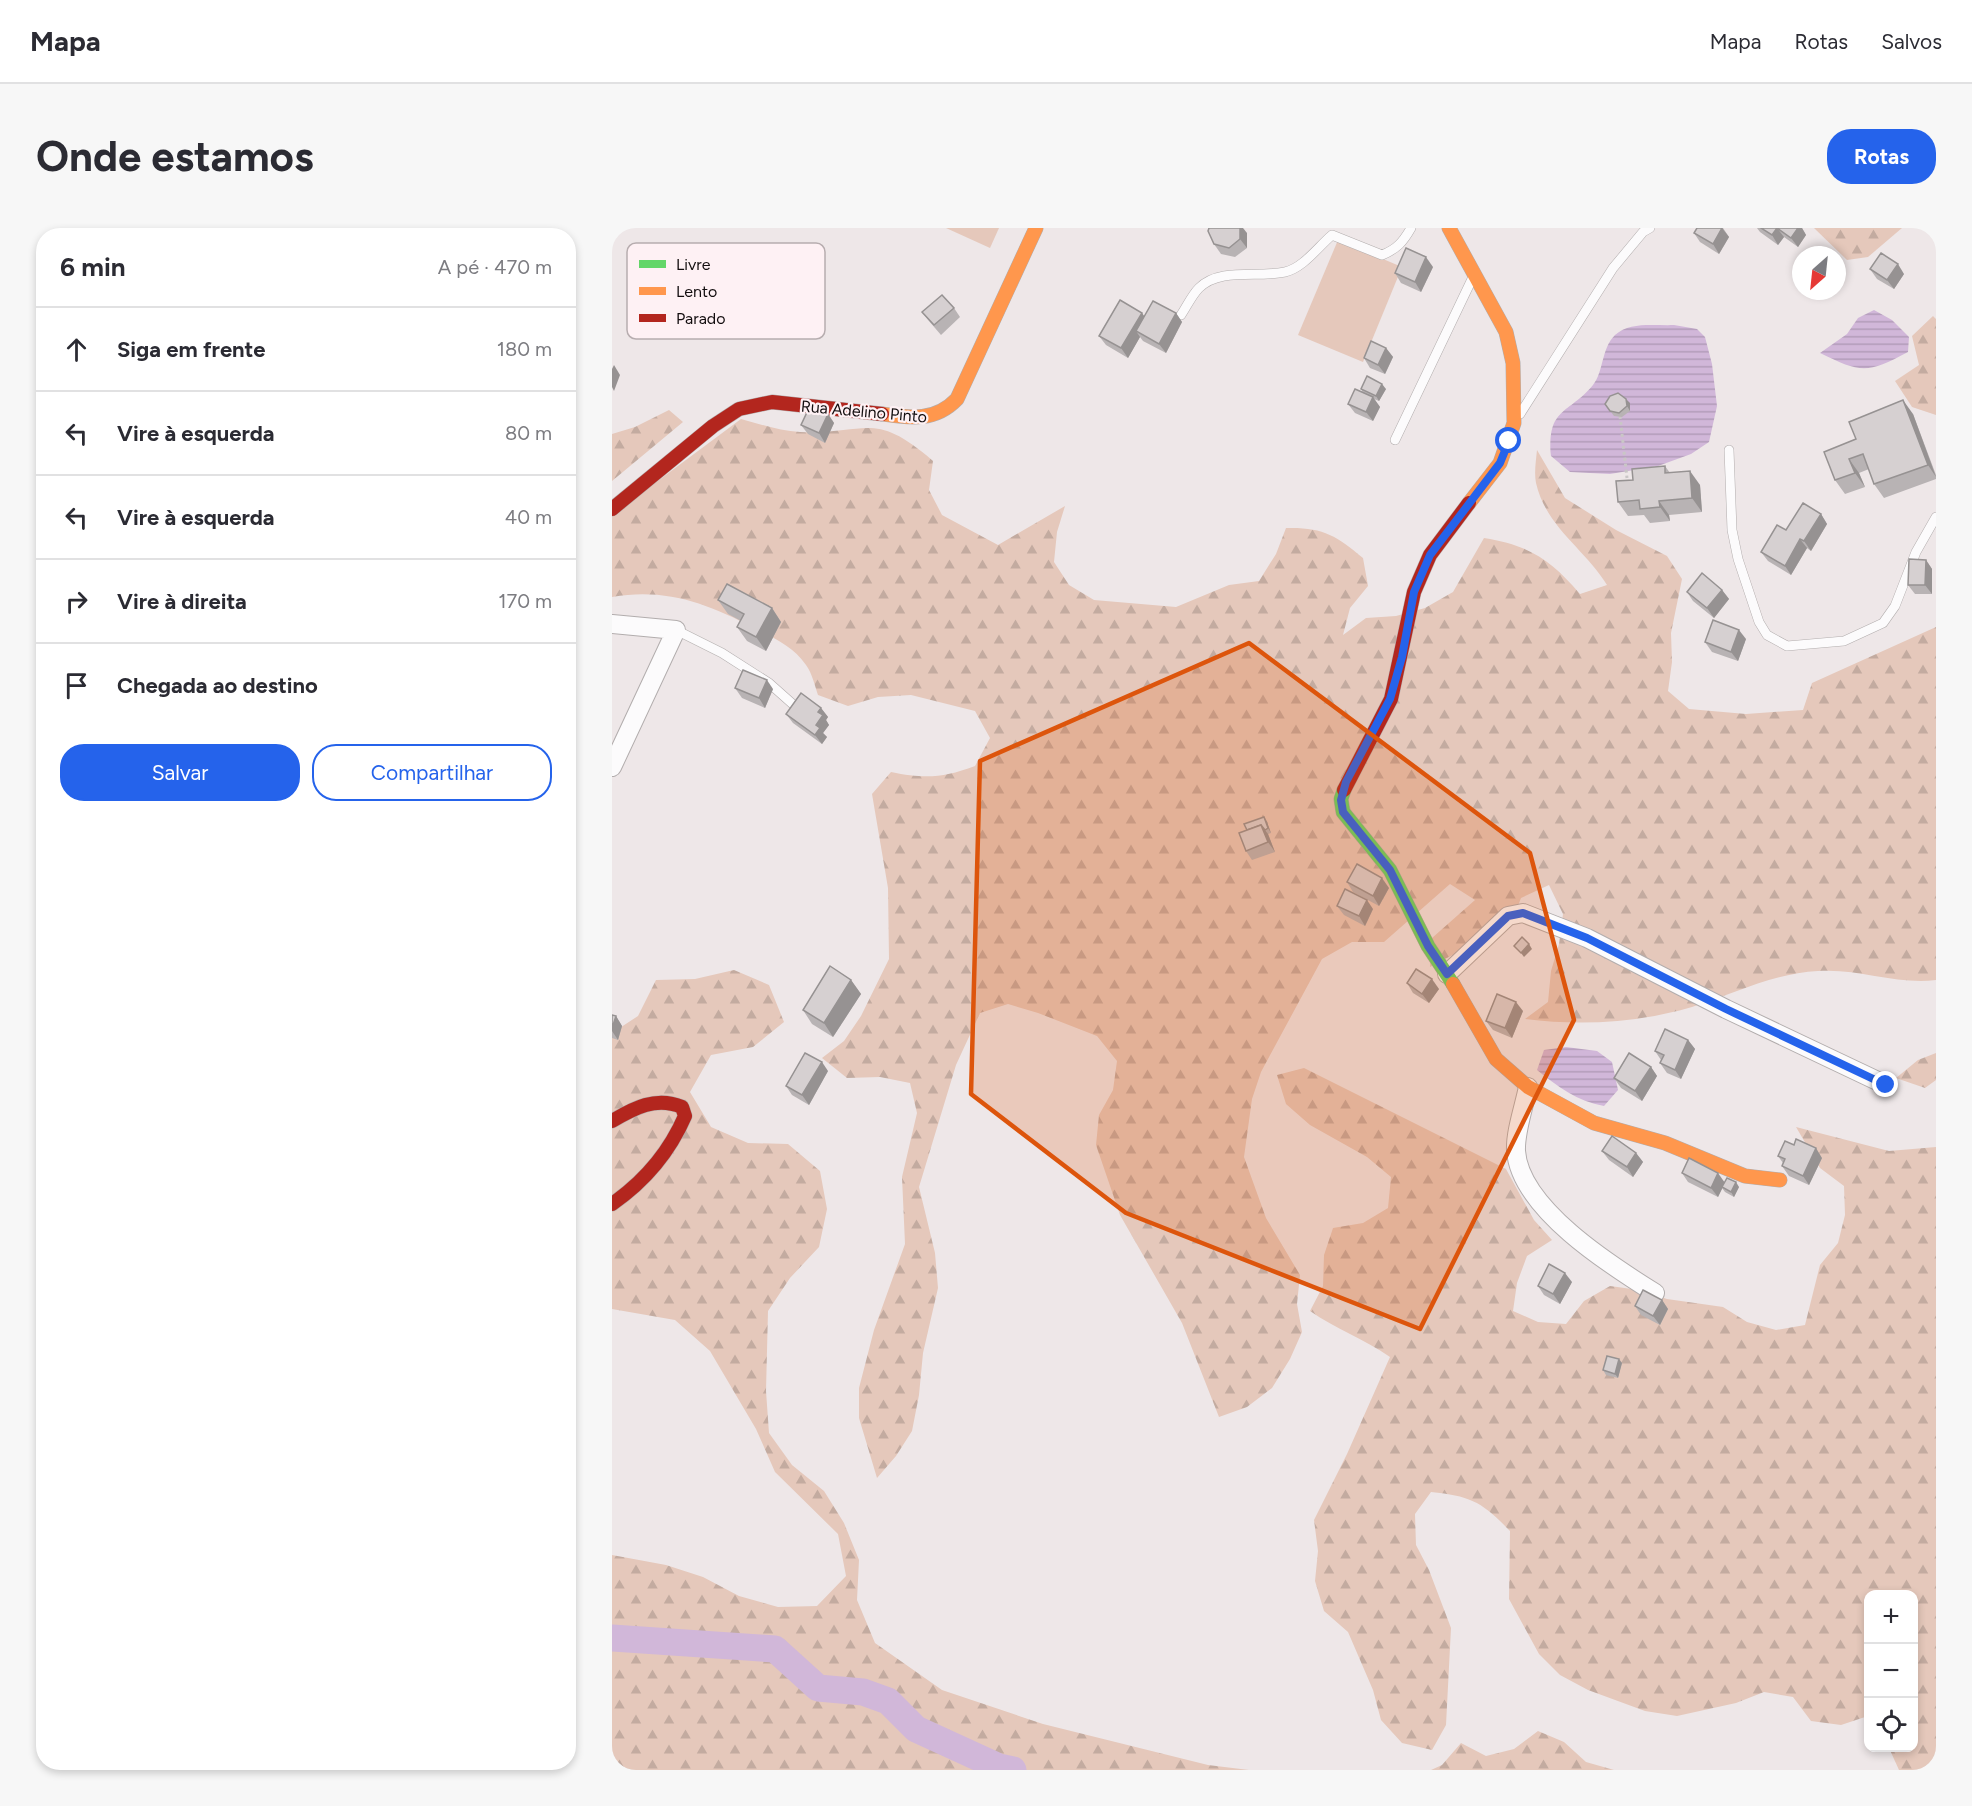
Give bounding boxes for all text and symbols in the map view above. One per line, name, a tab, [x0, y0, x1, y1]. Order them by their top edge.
text: Mapa	[30, 24, 101, 58]
text: Mapa	[1710, 29, 1761, 54]
text: Rotas	[1794, 29, 1848, 54]
text: Salvos	[1881, 29, 1942, 54]
button: Rotas	[1827, 129, 1936, 184]
text: Onde estamos	[36, 131, 314, 182]
legend	[627, 243, 825, 339]
north arrow	[1792, 246, 1846, 300]
text: 6 min	[60, 251, 126, 283]
text: A pé · 470 m	[438, 255, 552, 279]
text: Livre	[676, 255, 711, 274]
text: Lento	[676, 282, 717, 301]
text: Parado	[676, 309, 726, 328]
icon: ahead	[60, 333, 93, 366]
text: Siga em frente	[117, 336, 265, 363]
text: 180 m	[497, 337, 552, 361]
street label: Rua Adelino Pinto	[800, 397, 928, 426]
icon: left	[60, 417, 93, 450]
text: Vire à esquerda	[117, 420, 275, 447]
text: 80 m	[505, 421, 552, 445]
route start	[1495, 427, 1521, 453]
icon: left	[60, 501, 93, 534]
text: Vire à esquerda	[117, 504, 275, 531]
text: 40 m	[505, 505, 552, 529]
icon: right	[60, 585, 93, 618]
text: Vire à direita	[117, 588, 247, 615]
text: 170 m	[498, 589, 552, 613]
icon: arrive	[60, 669, 93, 702]
text: Chegada ao destino	[117, 672, 318, 699]
button: Salvar	[60, 744, 300, 801]
button: Compartilhar	[312, 744, 552, 801]
route end	[1872, 1071, 1898, 1097]
map controls	[1864, 1590, 1918, 1752]
button: +	[1864, 1590, 1918, 1644]
button: −	[1864, 1644, 1918, 1698]
button: locate	[1864, 1698, 1918, 1752]

